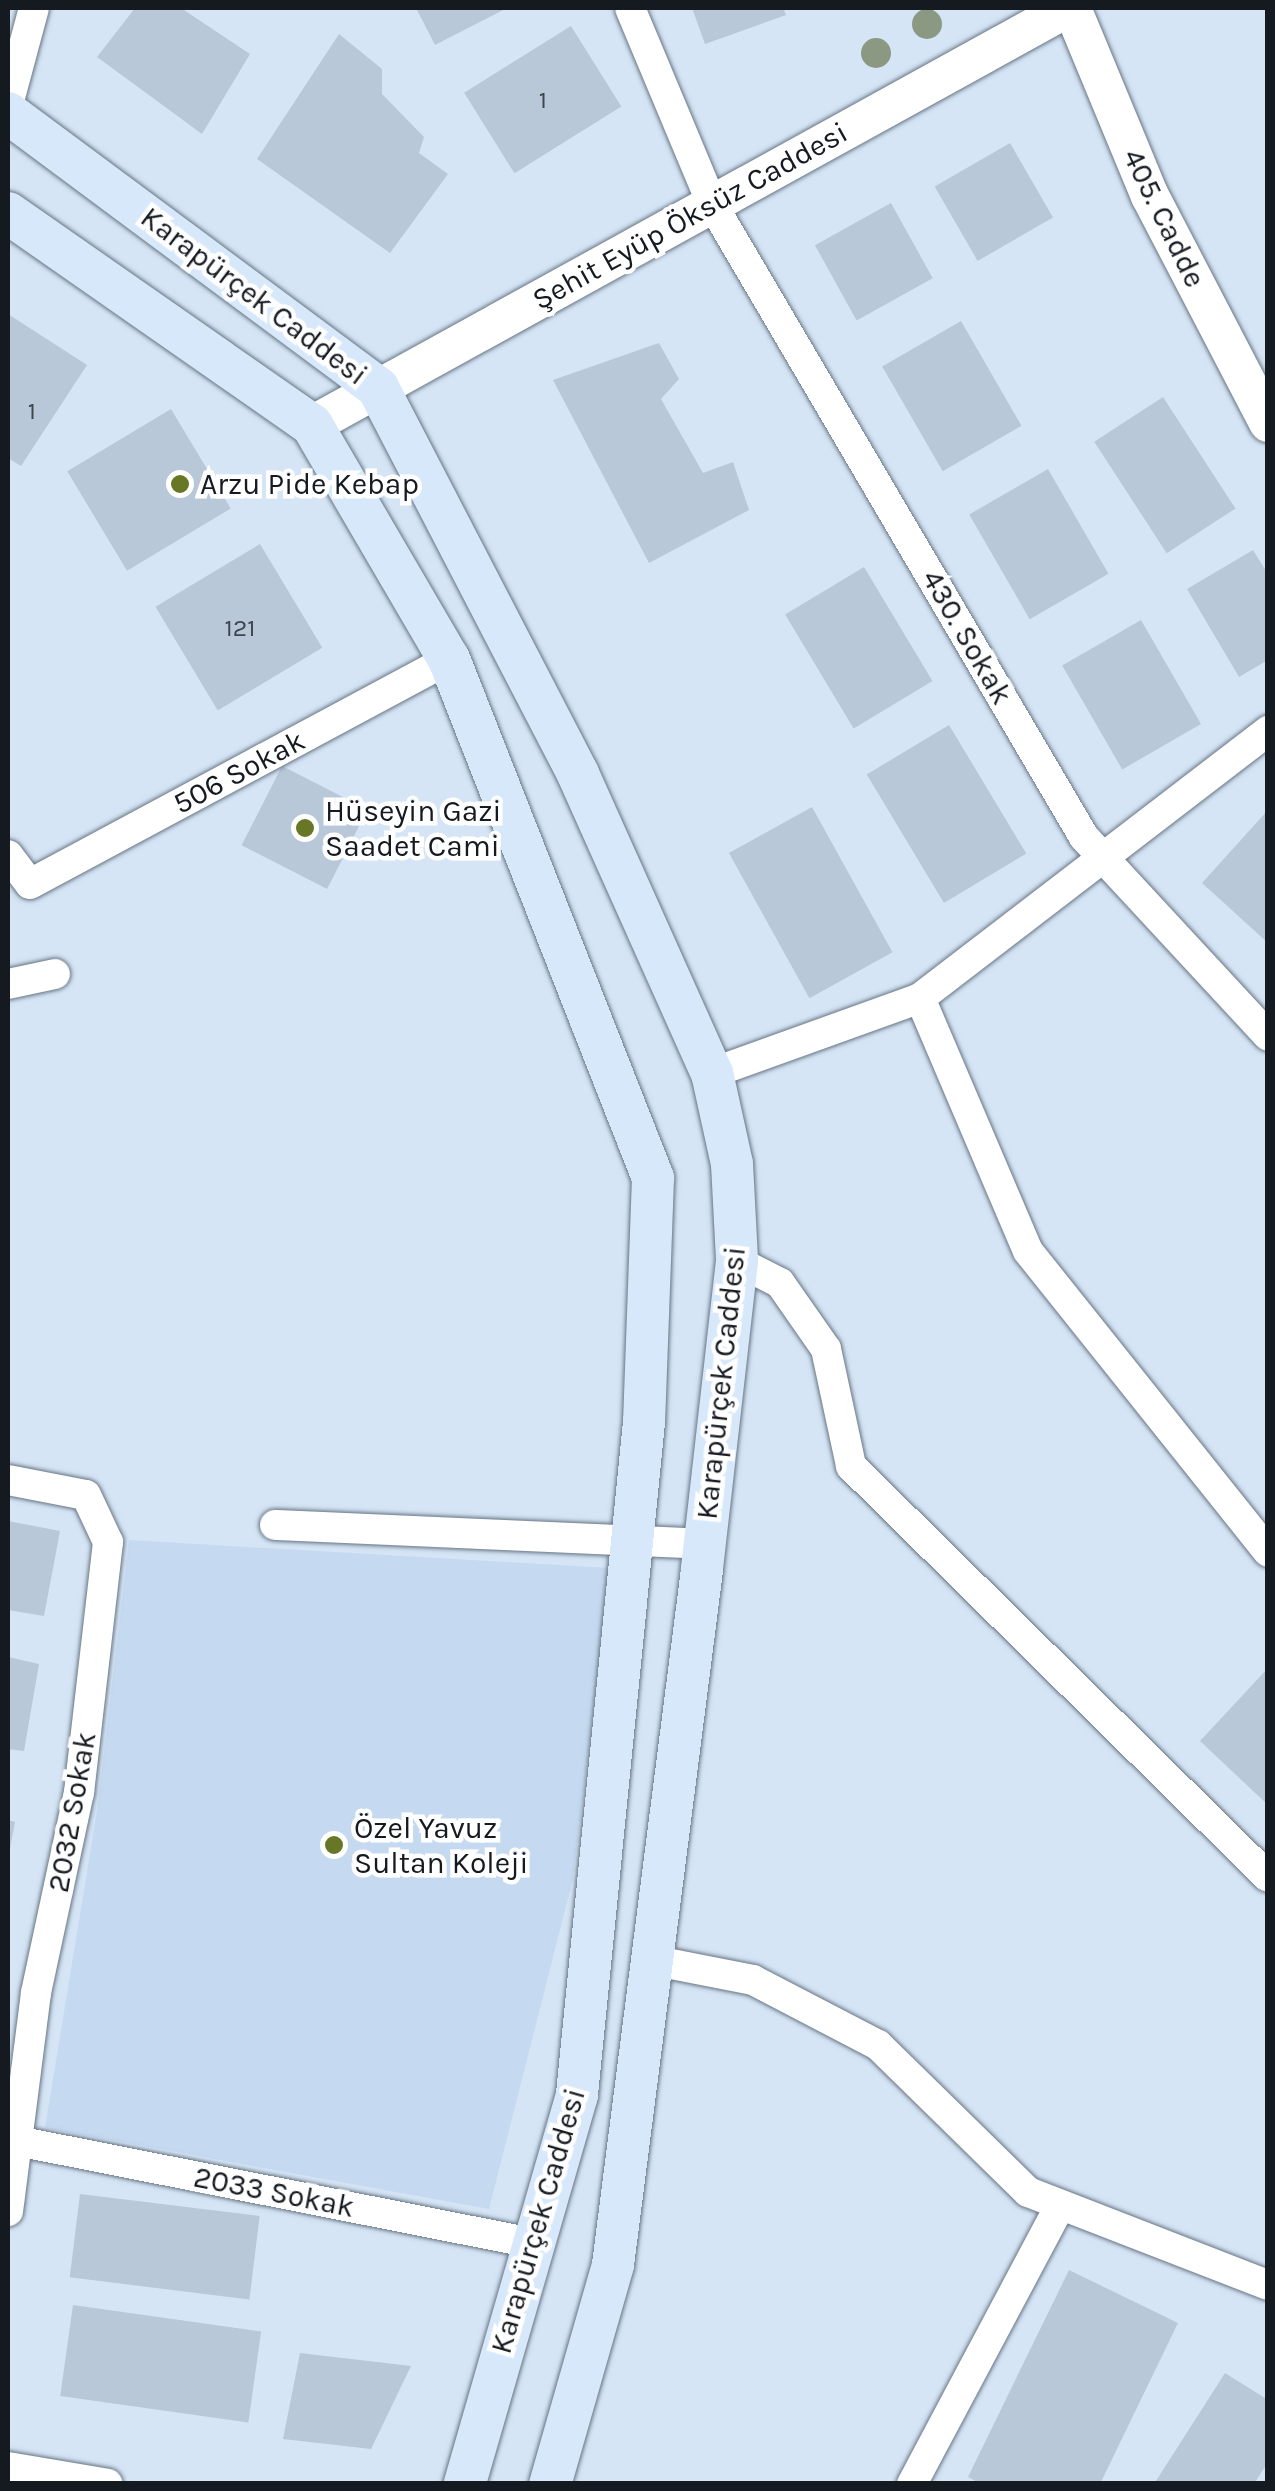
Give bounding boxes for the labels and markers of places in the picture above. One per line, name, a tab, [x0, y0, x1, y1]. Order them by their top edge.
place label: Arzu Pide Kebap	[200, 466, 419, 502]
marker: Arzu Pide Kebap	[169, 473, 191, 495]
place label: Hüseyin Gazi Saadet Cami	[325, 793, 502, 864]
marker: Hüseyin Gazi Saadet Cami	[294, 817, 316, 839]
place label: Özel Yavuz Sultan Koleji	[354, 1810, 528, 1880]
marker: Özel Yavuz Sultan Koleji	[323, 1834, 345, 1856]

